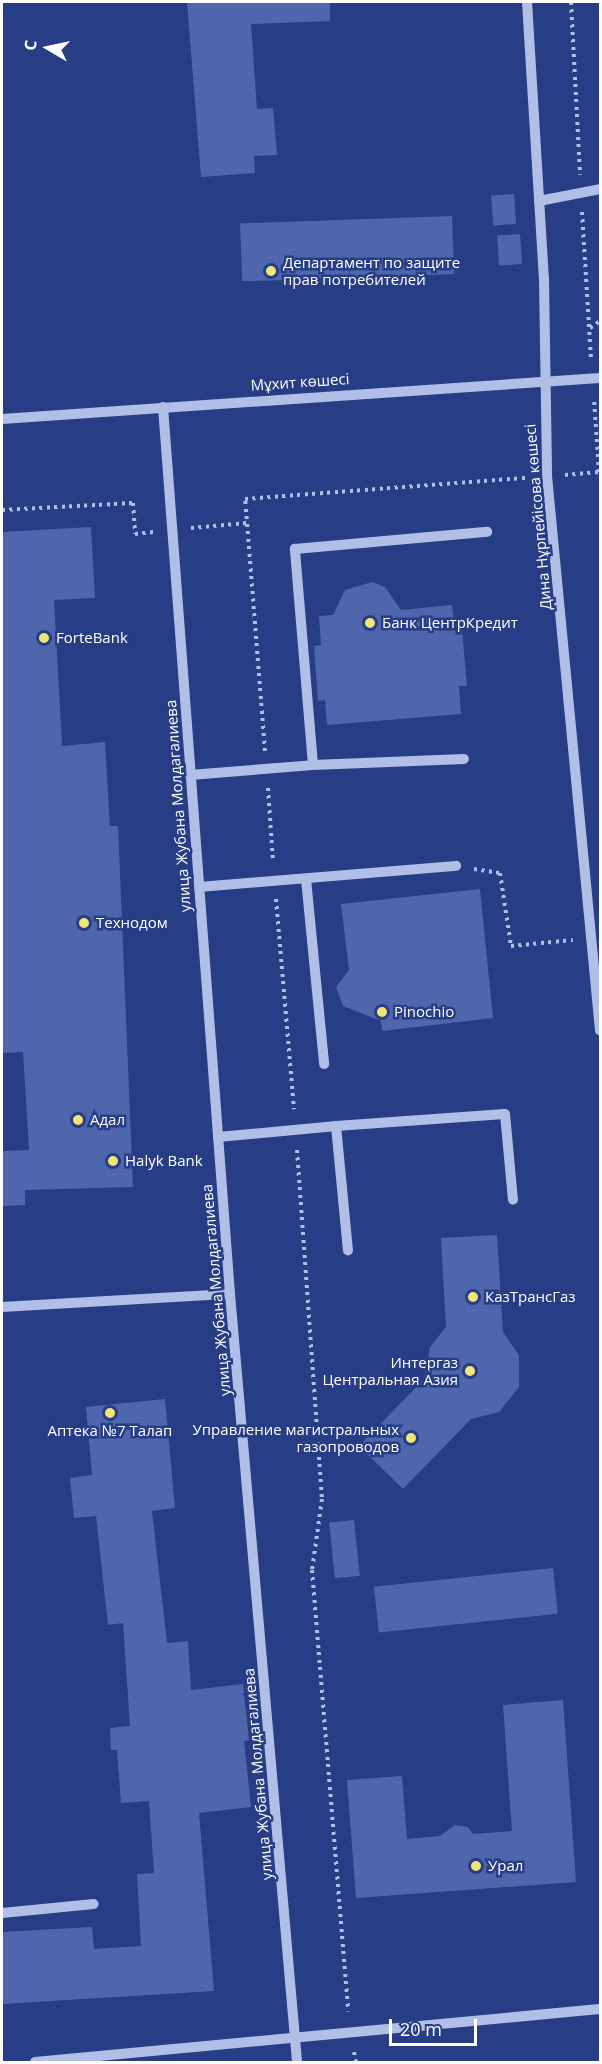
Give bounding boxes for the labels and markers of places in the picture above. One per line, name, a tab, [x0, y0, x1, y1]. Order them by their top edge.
place label: Департамент по защите прав потребителей	[283, 253, 460, 288]
marker: Департамент по защите прав потребителей	[264, 264, 278, 278]
place label: Банк ЦентрКредит	[382, 614, 518, 632]
marker: Банк ЦентрКредит	[363, 616, 377, 630]
place label: ForteBank	[56, 629, 128, 647]
marker: ForteBank	[37, 631, 51, 645]
place label: Технодом	[96, 914, 168, 932]
marker: Технодом	[77, 916, 91, 930]
place label: Pinochio	[394, 1003, 454, 1021]
marker: Pinochio	[375, 1005, 389, 1019]
place label: Адал	[90, 1111, 125, 1129]
marker: Адал	[71, 1113, 85, 1127]
place label: Halyk Bank	[125, 1152, 203, 1170]
marker: Halyk Bank	[106, 1154, 120, 1168]
place label: КазТрансГаз	[485, 1288, 576, 1306]
marker: КазТрансГаз	[466, 1290, 480, 1304]
place label: Интергаз Центральная Азия	[322, 1353, 458, 1388]
marker: Интергаз Центральная Азия	[463, 1364, 477, 1378]
marker: Аптека №7 Талап	[103, 1406, 117, 1420]
place label: Управление магистральных газопроводов	[193, 1420, 399, 1455]
place label: Аптека №7 Талап	[48, 1422, 172, 1440]
marker: Управление магистральных газопроводов	[404, 1431, 418, 1445]
place label: Урал	[488, 1857, 523, 1875]
marker: Урал	[469, 1859, 483, 1873]

